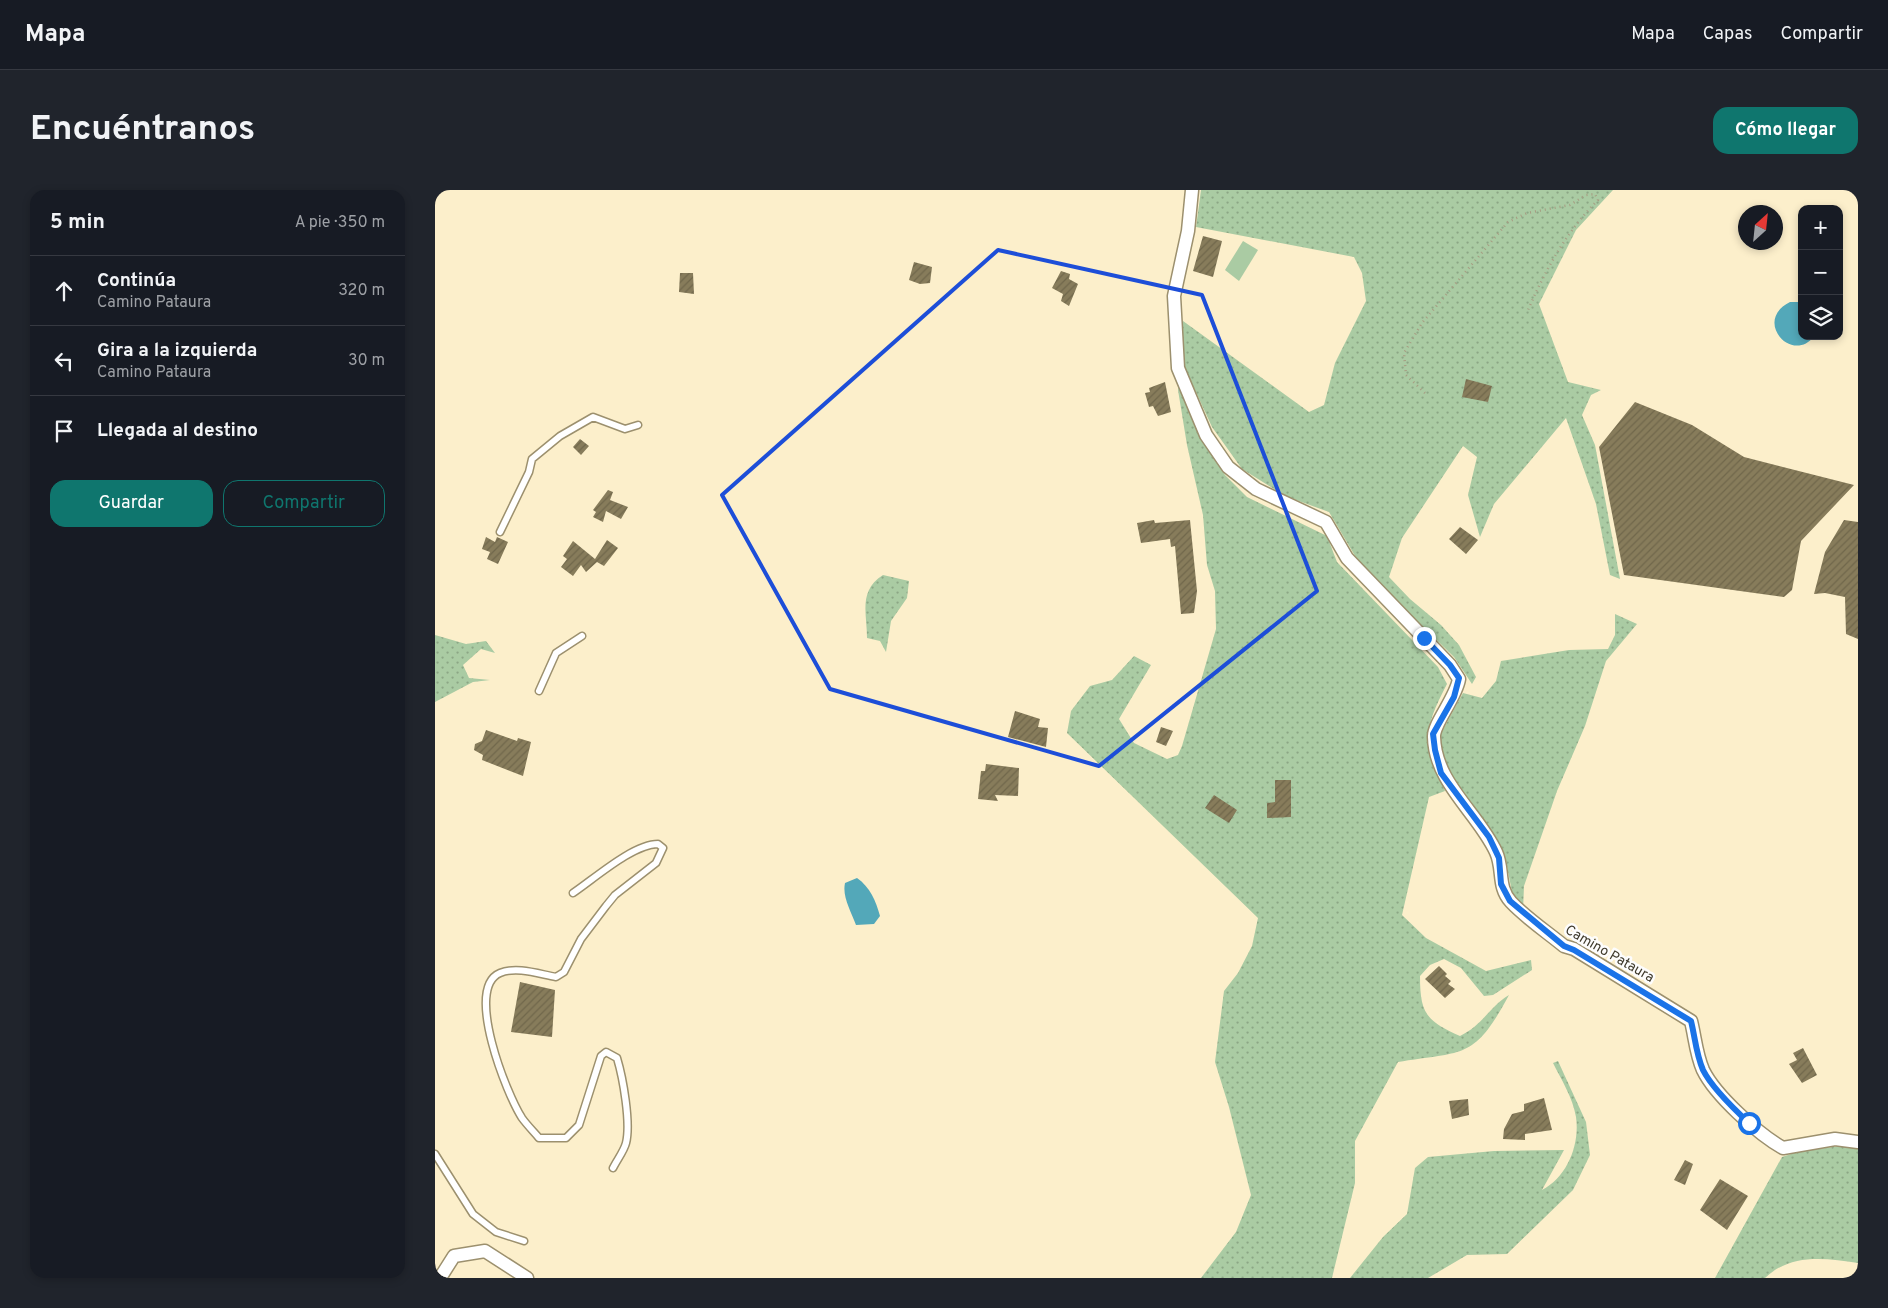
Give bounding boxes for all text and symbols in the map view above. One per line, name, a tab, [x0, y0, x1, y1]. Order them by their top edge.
text: Mapa	[25, 20, 85, 50]
text: Mapa	[1631, 23, 1675, 46]
text: Capas	[1703, 23, 1752, 46]
text: Compartir	[1780, 23, 1863, 46]
button: Cómo llegar	[1713, 107, 1858, 154]
text: Encuéntranos	[30, 108, 255, 152]
north arrow	[1738, 205, 1783, 250]
map controls	[1798, 205, 1843, 340]
button: +	[1798, 205, 1843, 250]
text: 5 min	[50, 209, 105, 236]
text: A pie · 350 m	[295, 213, 385, 233]
button: −	[1798, 250, 1843, 295]
text: Continúa	[97, 269, 176, 293]
icon: ahead	[50, 277, 78, 305]
text: 320 m	[338, 281, 385, 301]
text: Camino Pataura	[97, 293, 211, 313]
button: layers	[1798, 295, 1843, 340]
text: Gira a la izquierda	[97, 339, 257, 363]
icon: left	[50, 347, 78, 375]
text: 30 m	[348, 351, 385, 371]
text: Camino Pataura	[97, 363, 211, 383]
icon: arrive	[50, 417, 78, 445]
text: Llegada al destino	[97, 419, 258, 443]
button: Guardar	[50, 480, 213, 527]
button: Compartir	[223, 480, 385, 527]
route end	[1413, 627, 1436, 650]
street label: Camino Pataura	[1562, 922, 1657, 987]
route start	[1738, 1112, 1761, 1135]

